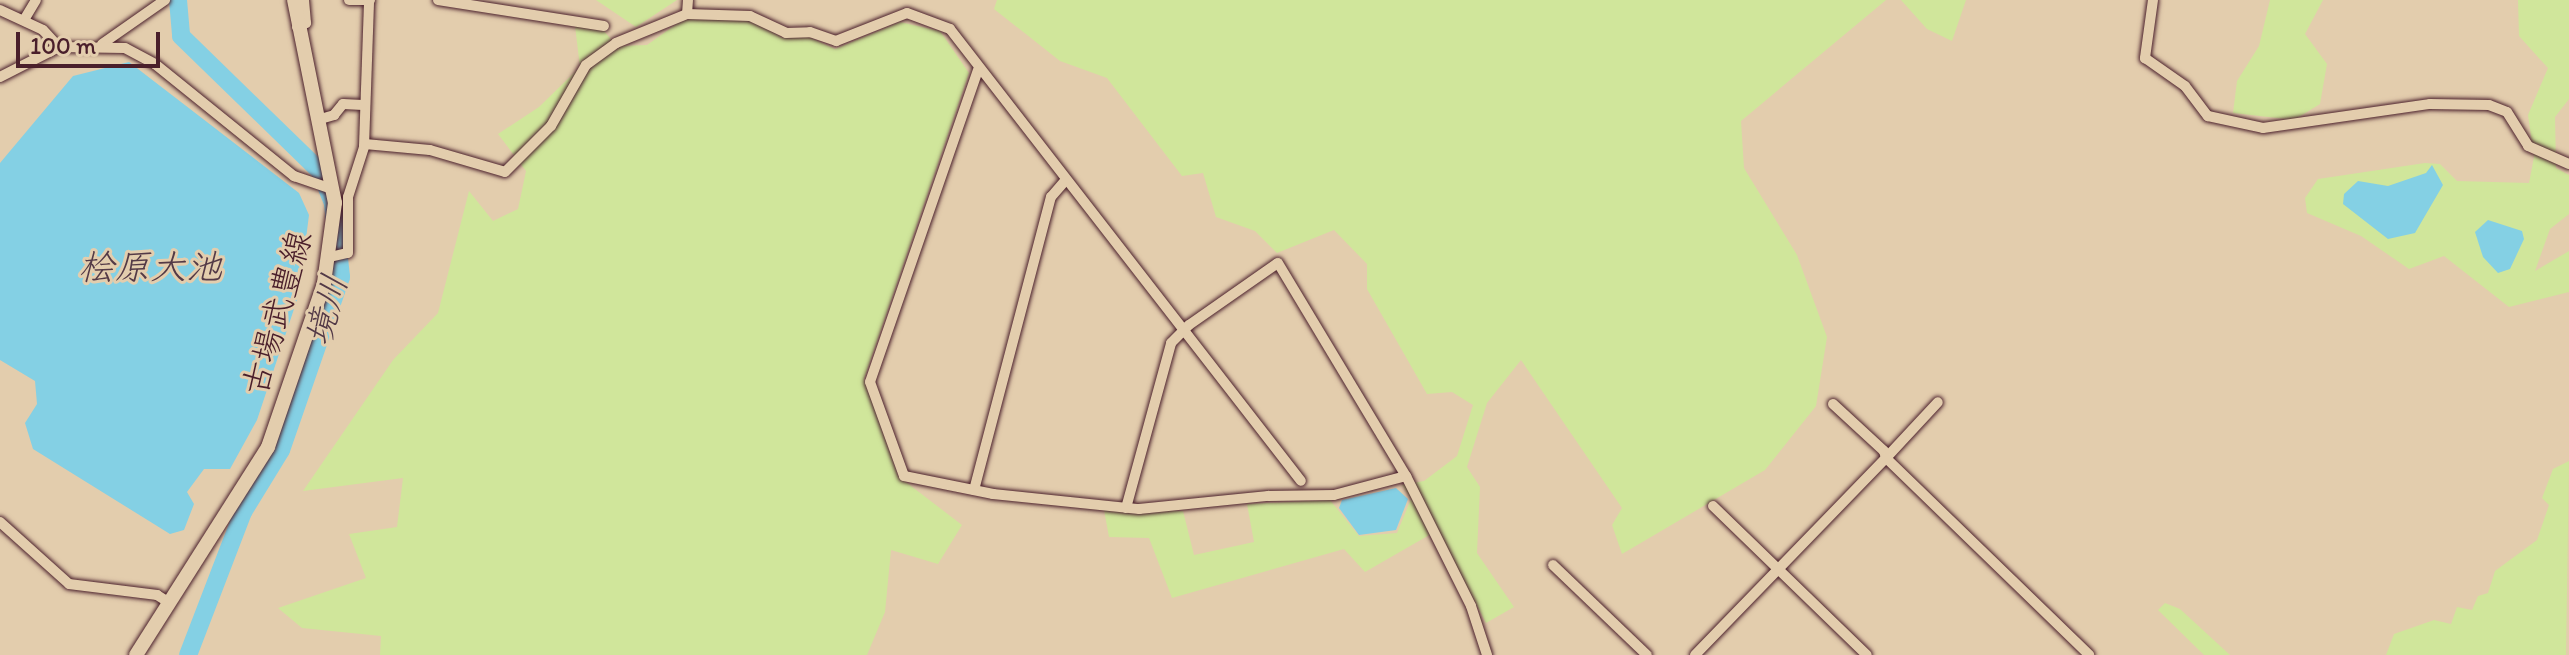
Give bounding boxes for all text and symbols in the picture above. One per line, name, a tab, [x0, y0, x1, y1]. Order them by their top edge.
scale bar	[20, 16, 164, 66]
text: 100 m	[30, 31, 96, 60]
street label: 古場武豊線	[234, 226, 320, 400]
water label: 桧原大池	[78, 245, 222, 289]
water label: 境川	[296, 270, 356, 350]

